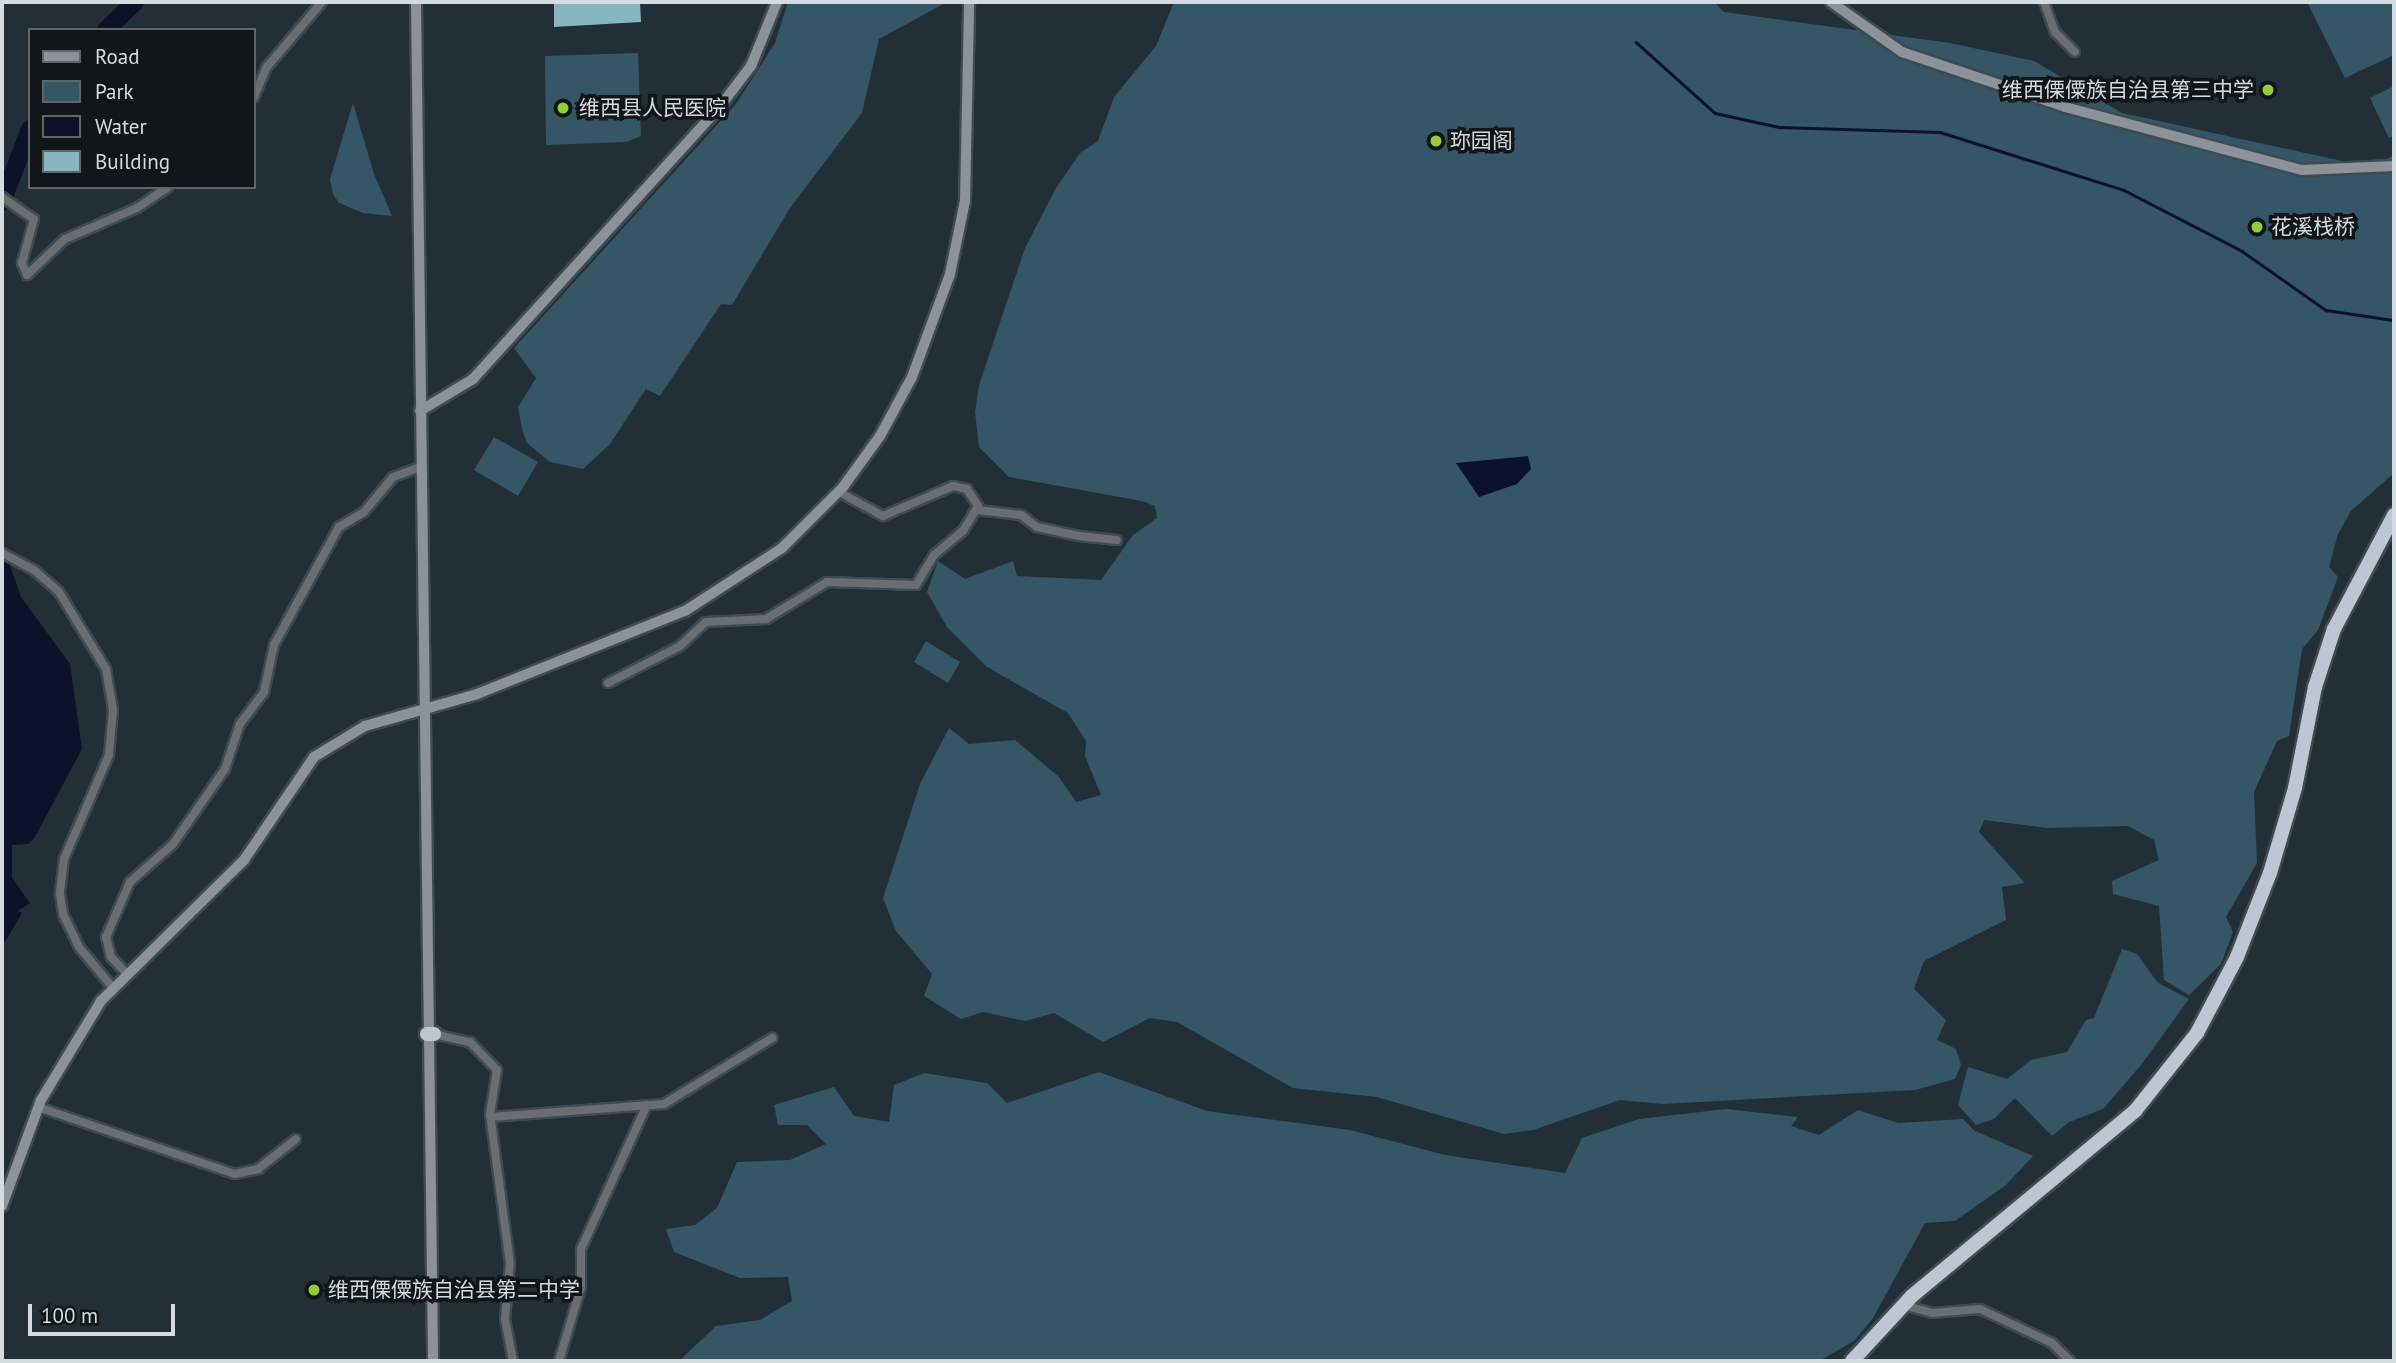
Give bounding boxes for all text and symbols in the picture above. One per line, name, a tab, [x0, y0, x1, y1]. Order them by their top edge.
legend	[28, 28, 256, 189]
text: Road	[95, 43, 139, 70]
place label: 维西傈僳族自治县第三中学	[2002, 77, 2254, 103]
text: Park	[95, 78, 134, 105]
marker: 维西傈僳族自治县第三中学	[2260, 82, 2276, 98]
place label: 维西县人民医院	[579, 95, 726, 121]
marker: 维西县人民医院	[553, 98, 573, 118]
text: Water	[95, 113, 147, 140]
place label: 珎园阁	[1450, 128, 1513, 154]
marker: 珎园阁	[1428, 133, 1444, 149]
text: Building	[95, 148, 170, 175]
place label: 花溪栈桥	[2271, 214, 2355, 240]
marker: 花溪栈桥	[2249, 219, 2265, 235]
place label: 维西傈僳族自治县第二中学	[328, 1277, 580, 1303]
marker: 维西傈僳族自治县第二中学	[306, 1282, 322, 1298]
scale bar	[32, 1290, 178, 1334]
text: 100 m	[41, 1302, 98, 1329]

